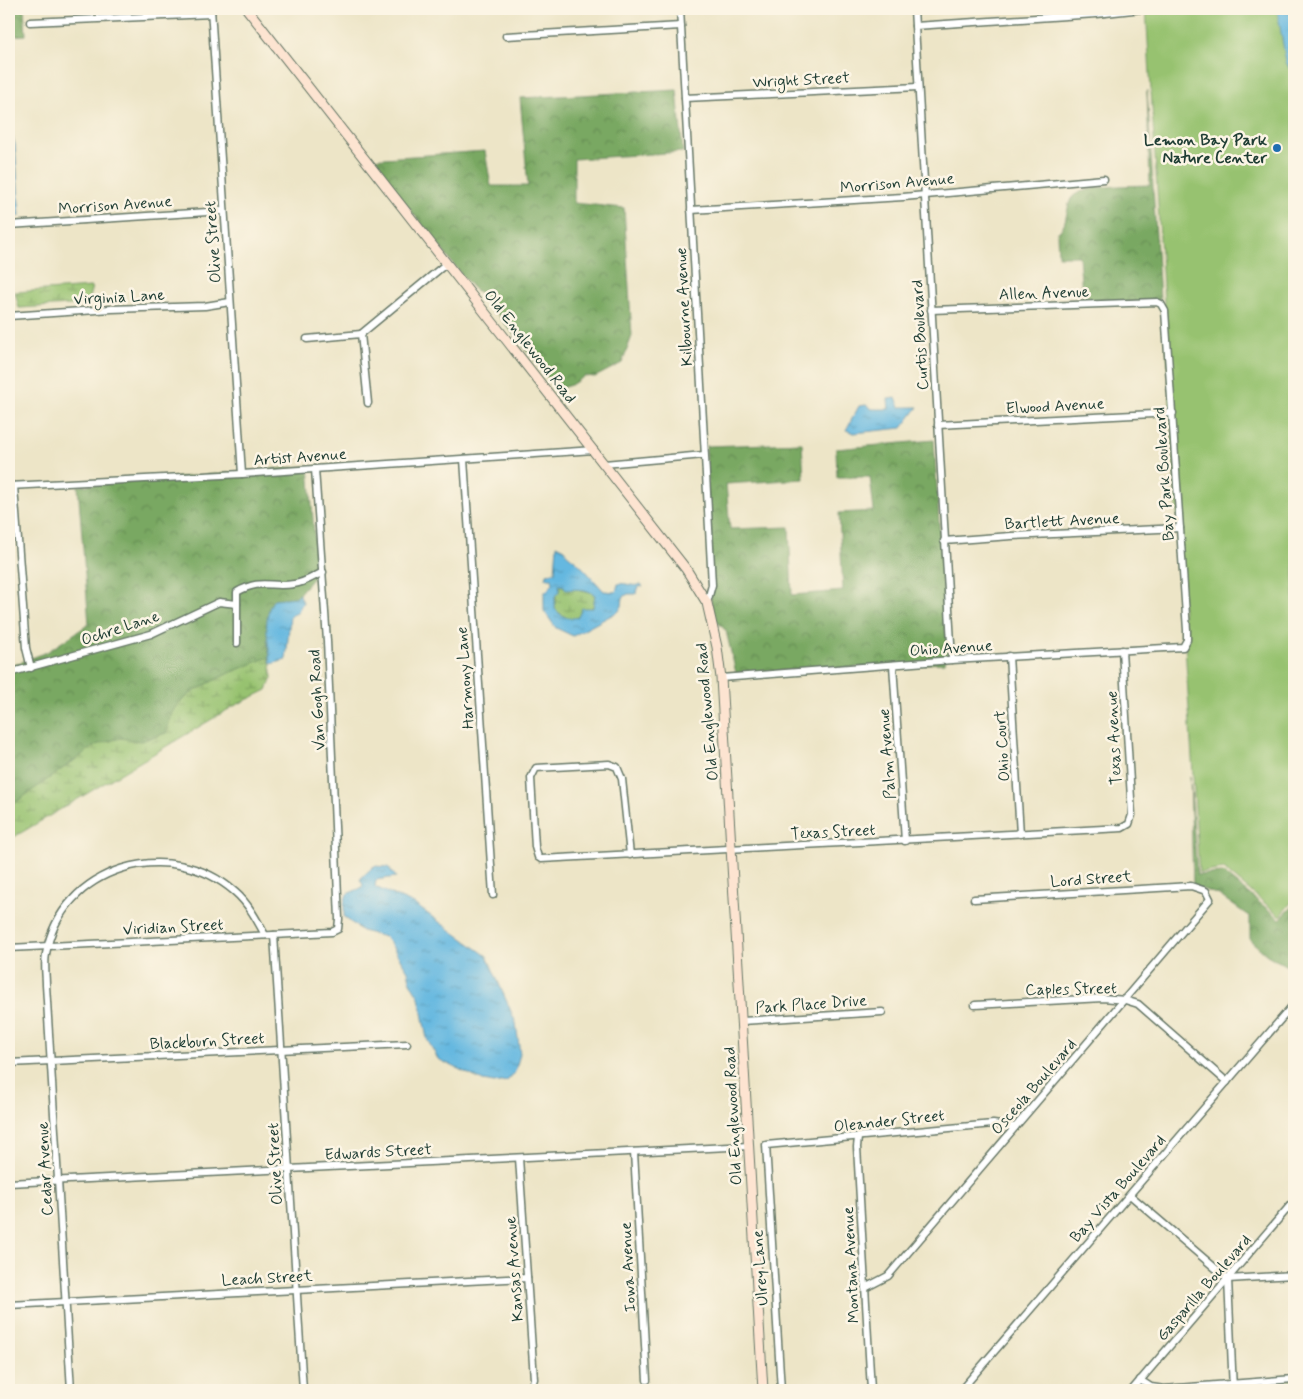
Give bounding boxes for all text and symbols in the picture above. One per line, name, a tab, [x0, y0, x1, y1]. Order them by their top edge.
street label: Wright Street	[752, 67, 851, 95]
place label: Lemon Bay Park Nature Center	[1144, 130, 1268, 169]
marker: Lemon Bay Park Nature Center	[1271, 142, 1283, 154]
street label: Morrison Avenue	[839, 168, 955, 199]
street label: Morrison Avenue	[57, 191, 173, 220]
street label: Olive Street	[200, 200, 227, 284]
street label: Kilbourne Avenue	[671, 247, 698, 367]
street label: Curtis Boulevard	[907, 279, 934, 391]
street label: Allen Avenue	[999, 281, 1090, 306]
street label: Virginia Lane	[73, 285, 166, 311]
street label: Old Englewood Road	[479, 286, 581, 408]
street label: Elwood Avenue	[1005, 393, 1105, 420]
street label: Bay Park Boulevard	[1149, 406, 1180, 542]
street label: Artist Avenue	[253, 444, 347, 471]
street label: Bartlett Avenue	[1004, 508, 1120, 535]
street label: Ochre Lane	[79, 606, 163, 651]
street label: Harmony Lane	[451, 626, 480, 730]
street label: Ohio Avenue	[909, 635, 993, 662]
street label: Old Englewood Road	[691, 642, 724, 782]
street label: Van Gogh Road	[304, 649, 331, 751]
street label: Texas Avenue	[1102, 690, 1127, 786]
street label: Palm Avenue	[874, 708, 901, 800]
street label: Ohio Court	[990, 709, 1015, 782]
street label: Texas Street	[790, 820, 876, 845]
street label: Lord Street	[1050, 866, 1133, 893]
street label: Viridian Street	[122, 914, 224, 941]
street label: Caples Street	[1025, 978, 1117, 1001]
street label: Park Place Drive	[755, 990, 868, 1019]
street label: Blackburn Street	[149, 1028, 265, 1055]
street label: Osceola Boulevard	[987, 1035, 1082, 1139]
street label: Old Englewood Road	[719, 1046, 748, 1186]
street label: Oleander Street	[833, 1105, 946, 1138]
street label: Cedar Avenue	[33, 1121, 58, 1217]
street label: Olive Street	[263, 1122, 288, 1206]
street label: Bay Vista Boulevard	[1066, 1131, 1171, 1247]
street label: Edwards Street	[324, 1139, 433, 1166]
street label: Montana Avenue	[838, 1206, 865, 1324]
street label: Kansas Avenue	[500, 1215, 529, 1322]
street label: Iowa Avenue	[616, 1221, 641, 1312]
street label: Ulrey Lane	[747, 1229, 774, 1307]
street label: Gasparilla Boulevard	[1152, 1230, 1256, 1346]
street label: Leach Street	[221, 1266, 314, 1291]

